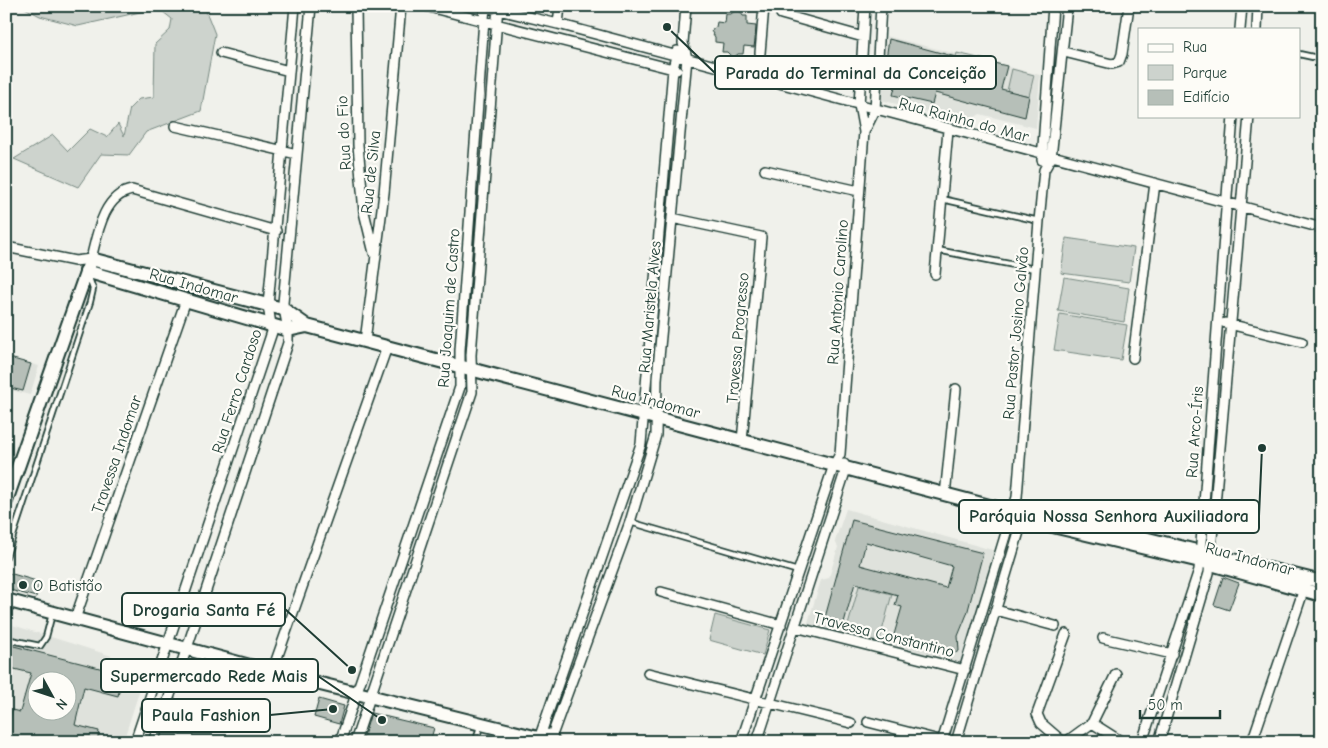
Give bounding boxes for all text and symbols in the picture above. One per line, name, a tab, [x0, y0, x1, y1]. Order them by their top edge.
legend	[1138, 28, 1300, 118]
text: Rua	[1183, 38, 1207, 56]
callout: Parada do Terminal da Conceição	[715, 56, 996, 89]
text: Parada do Terminal da Conceição	[726, 63, 986, 84]
text: Parque	[1183, 64, 1228, 82]
text: Edifício	[1183, 88, 1230, 106]
street label: Rua Rainha do Mar	[897, 94, 1031, 146]
street label: Rua do Fio	[333, 95, 355, 171]
street label: Rua de Silva	[358, 130, 384, 215]
street label: Rua Antonio Carolino	[824, 219, 852, 365]
street label: Rua Joaquim de Castro	[434, 228, 464, 388]
street label: Rua Maristela Alves	[635, 240, 665, 374]
street label: Rua Pastor Josino Galvão	[999, 246, 1033, 420]
street label: Rua Indomar	[147, 265, 241, 307]
street label: Travessa Progresso	[723, 272, 753, 404]
street label: Rua Ferro Cardoso	[208, 327, 266, 456]
street label: Rua Indomar	[609, 381, 703, 423]
street label: Rua Arco-Íris	[1182, 385, 1207, 479]
street label: Travessa Indomar	[88, 392, 146, 516]
callout: Paróquia Nossa Senhora Auxiliadora	[959, 500, 1259, 533]
text: Paróquia Nossa Senhora Auxiliadora	[969, 506, 1249, 527]
street label: Rua Indomar	[1203, 538, 1297, 580]
place label: O Batistão	[33, 577, 103, 595]
marker: O Batistão	[17, 579, 29, 591]
callout: Drogaria Santa Fé	[122, 593, 285, 626]
text: Drogaria Santa Fé	[133, 600, 276, 621]
street label: Travessa Constantino	[812, 609, 956, 661]
callout: Supermercado Rede Mais	[101, 659, 318, 692]
text: Supermercado Rede Mais	[111, 666, 308, 687]
north arrow	[28, 670, 78, 720]
scale bar	[1140, 688, 1220, 720]
text: N	[52, 695, 71, 713]
text: 50 m	[1148, 696, 1183, 714]
callout: Paula Fashion	[142, 699, 270, 732]
text: Paula Fashion	[152, 705, 260, 726]

